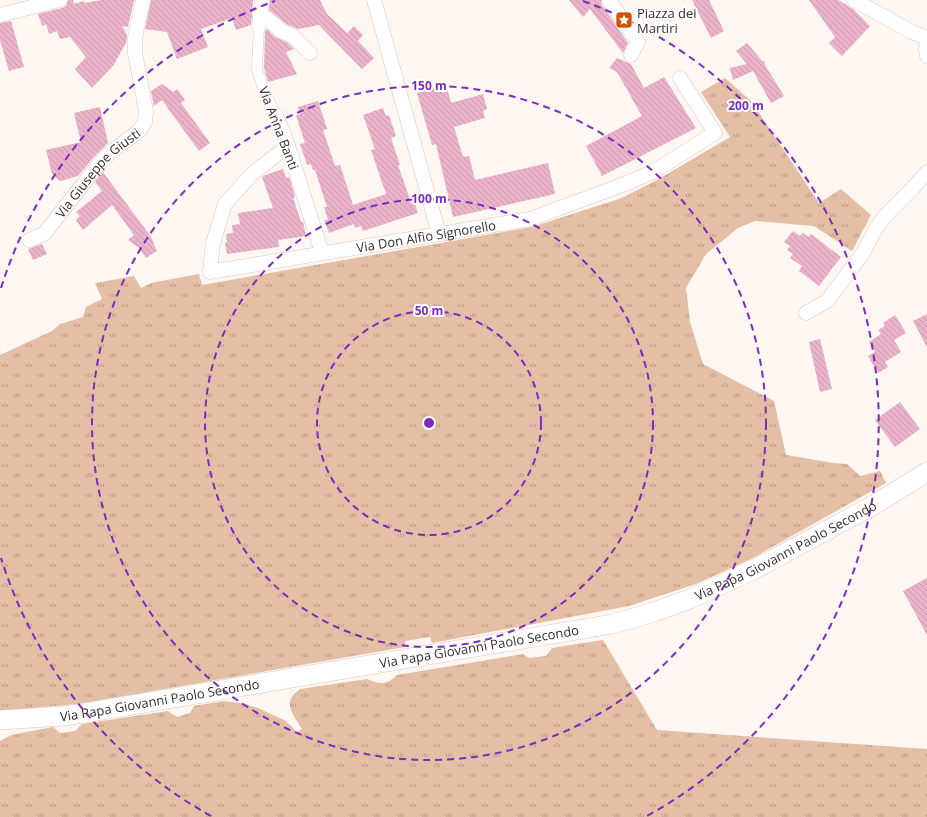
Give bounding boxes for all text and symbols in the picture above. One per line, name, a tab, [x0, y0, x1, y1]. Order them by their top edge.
place label: Piazza dei Martiri	[637, 4, 697, 37]
place icon: Piazza dei Martiri	[614, 10, 634, 30]
text: 150 m	[411, 77, 447, 94]
street label: Via Anna Banti	[255, 84, 303, 172]
text: 200 m	[728, 97, 764, 114]
street label: Via Giuseppe Giusti	[51, 124, 144, 221]
text: 100 m	[411, 190, 447, 207]
street label: Via Don Alfio Signorello	[355, 216, 497, 257]
text: 50 m	[415, 302, 443, 319]
centre of rings	[422, 416, 436, 430]
street label: Via Papa Giovanni Paolo Secondo	[692, 496, 880, 605]
street label: Via Papa Giovanni Paolo Secondo	[378, 621, 580, 672]
street label: Via Papa Giovanni Paolo Secondo	[59, 675, 261, 725]

